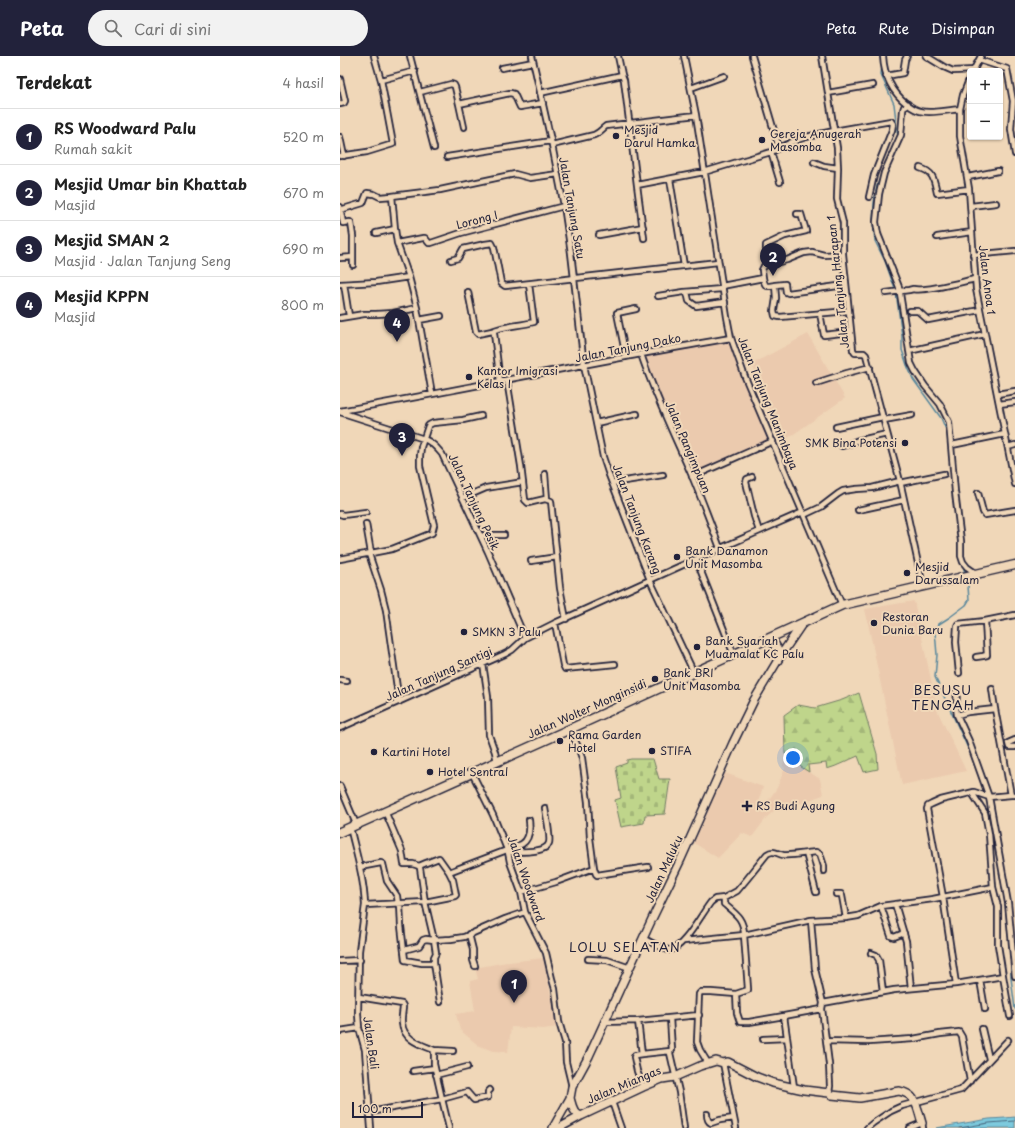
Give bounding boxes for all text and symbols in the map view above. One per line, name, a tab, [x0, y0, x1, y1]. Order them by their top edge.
search box	[88, 10, 368, 46]
text: Peta	[20, 14, 64, 42]
icon: search	[102, 17, 124, 39]
text: Cari di sini	[134, 17, 211, 40]
text: Peta	[826, 18, 856, 39]
text: Rute	[878, 18, 909, 39]
text: Disimpan	[931, 18, 995, 39]
map controls	[967, 68, 1003, 140]
button: +	[967, 68, 1003, 104]
text: Terdekat	[16, 69, 92, 95]
text: 4 hasil	[282, 73, 324, 92]
button: −	[967, 104, 1003, 140]
text: RS Woodward Palu	[54, 116, 196, 139]
place label: Mesjid Darul Hamka	[624, 121, 696, 151]
place label: Gereja Anugerah Masomba	[770, 125, 861, 155]
text: 1	[26, 127, 32, 146]
text: 520 m	[282, 127, 324, 146]
marker: Mesjid Darul Hamka	[611, 131, 621, 141]
marker: Gereja Anugerah Masomba	[757, 135, 767, 145]
text: Rumah sakit	[54, 139, 132, 158]
street label: Jalan Tanjung Satu	[555, 156, 590, 260]
text: Mesjid Umar bin Khattab	[54, 172, 247, 195]
text: 2	[24, 183, 34, 202]
text: 670 m	[283, 183, 324, 202]
text: Masjid	[54, 195, 96, 214]
street label: Lorong I	[454, 206, 500, 233]
street label: Jalan Tanjung Harapan 1	[822, 215, 853, 349]
text: Mesjid SMAN 2	[54, 228, 170, 251]
text: 3	[25, 239, 33, 258]
text: 690 m	[282, 239, 324, 258]
pin: 2	[760, 243, 786, 276]
street label: Jalan Anoa 1	[975, 244, 1000, 316]
text: Masjid · Jalan Tanjung Seng	[54, 251, 231, 270]
text: Mesjid KPPN	[54, 284, 149, 307]
text: 4	[25, 295, 33, 314]
text: 800 m	[281, 295, 324, 314]
text: Masjid	[54, 307, 96, 326]
pin: 4	[384, 309, 410, 342]
street label: Jalan Tanjung Dako	[574, 329, 682, 366]
street label: Jalan Tanjung Manimbaya	[734, 334, 803, 472]
place label: Kantor Imigrasi Kelas I	[477, 362, 558, 392]
marker: Kantor Imigrasi Kelas I	[464, 372, 474, 382]
street label: Jalan Pangimpuan	[661, 398, 716, 496]
pin: 3	[389, 423, 415, 456]
place label: SMK Bina Potensi	[805, 434, 897, 451]
marker: SMK Bina Potensi	[900, 438, 910, 448]
street label: Jalan Tanjung Pesik	[445, 451, 505, 553]
street label: Jalan Tanjung Karang	[609, 461, 666, 576]
place label: Bank Danamon Unit Masomba	[685, 542, 768, 572]
marker: Bank Danamon Unit Masomba	[672, 552, 682, 562]
place label: Mesjid Darussalam	[915, 558, 979, 588]
marker: Mesjid Darussalam	[902, 568, 912, 578]
place label: Restoran Dunia Baru	[882, 608, 943, 638]
marker: Restoran Dunia Baru	[869, 618, 879, 628]
place label: SMKN 3 Palu	[472, 623, 541, 640]
marker: SMKN 3 Palu	[459, 627, 469, 637]
place label: Bank Syariah Muamalat KC Palu	[705, 632, 804, 662]
street label: Jalan Tanjung Santigi	[382, 642, 495, 705]
marker: Bank Syariah Muamalat KC Palu	[692, 642, 702, 652]
place label: Bank BRI Unit Masomba	[663, 664, 740, 694]
marker: Bank BRI Unit Masomba	[650, 674, 660, 684]
street label: Jalan Wolter Monginsidi	[525, 675, 649, 742]
district label: BESUSU TENGAH	[911, 680, 975, 714]
place label: Rama Garden Hotel	[568, 726, 641, 756]
marker: Rama Garden Hotel	[555, 736, 565, 746]
place label: STIFA	[660, 742, 692, 759]
place label: Kartini Hotel	[382, 743, 450, 760]
marker: STIFA	[647, 746, 657, 756]
marker: Kartini Hotel	[369, 747, 379, 757]
your location	[783, 748, 803, 768]
place label: Hotel Sentral	[438, 763, 508, 780]
marker: Hotel Sentral	[425, 767, 435, 777]
place label: RS Budi Agung	[756, 797, 835, 814]
marker: RS Budi Agung	[741, 800, 753, 812]
street label: Jalan Maluku	[640, 832, 687, 905]
street label: Jalan Woodward	[504, 834, 549, 924]
district label: LOLU SELATAN	[569, 937, 681, 956]
pin: 1	[501, 970, 527, 1003]
street label: Jalan Bali	[359, 1015, 384, 1070]
street label: Jalan Miangas	[584, 1061, 663, 1108]
scale bar	[352, 1100, 423, 1119]
text: 100 m	[358, 1100, 392, 1117]

